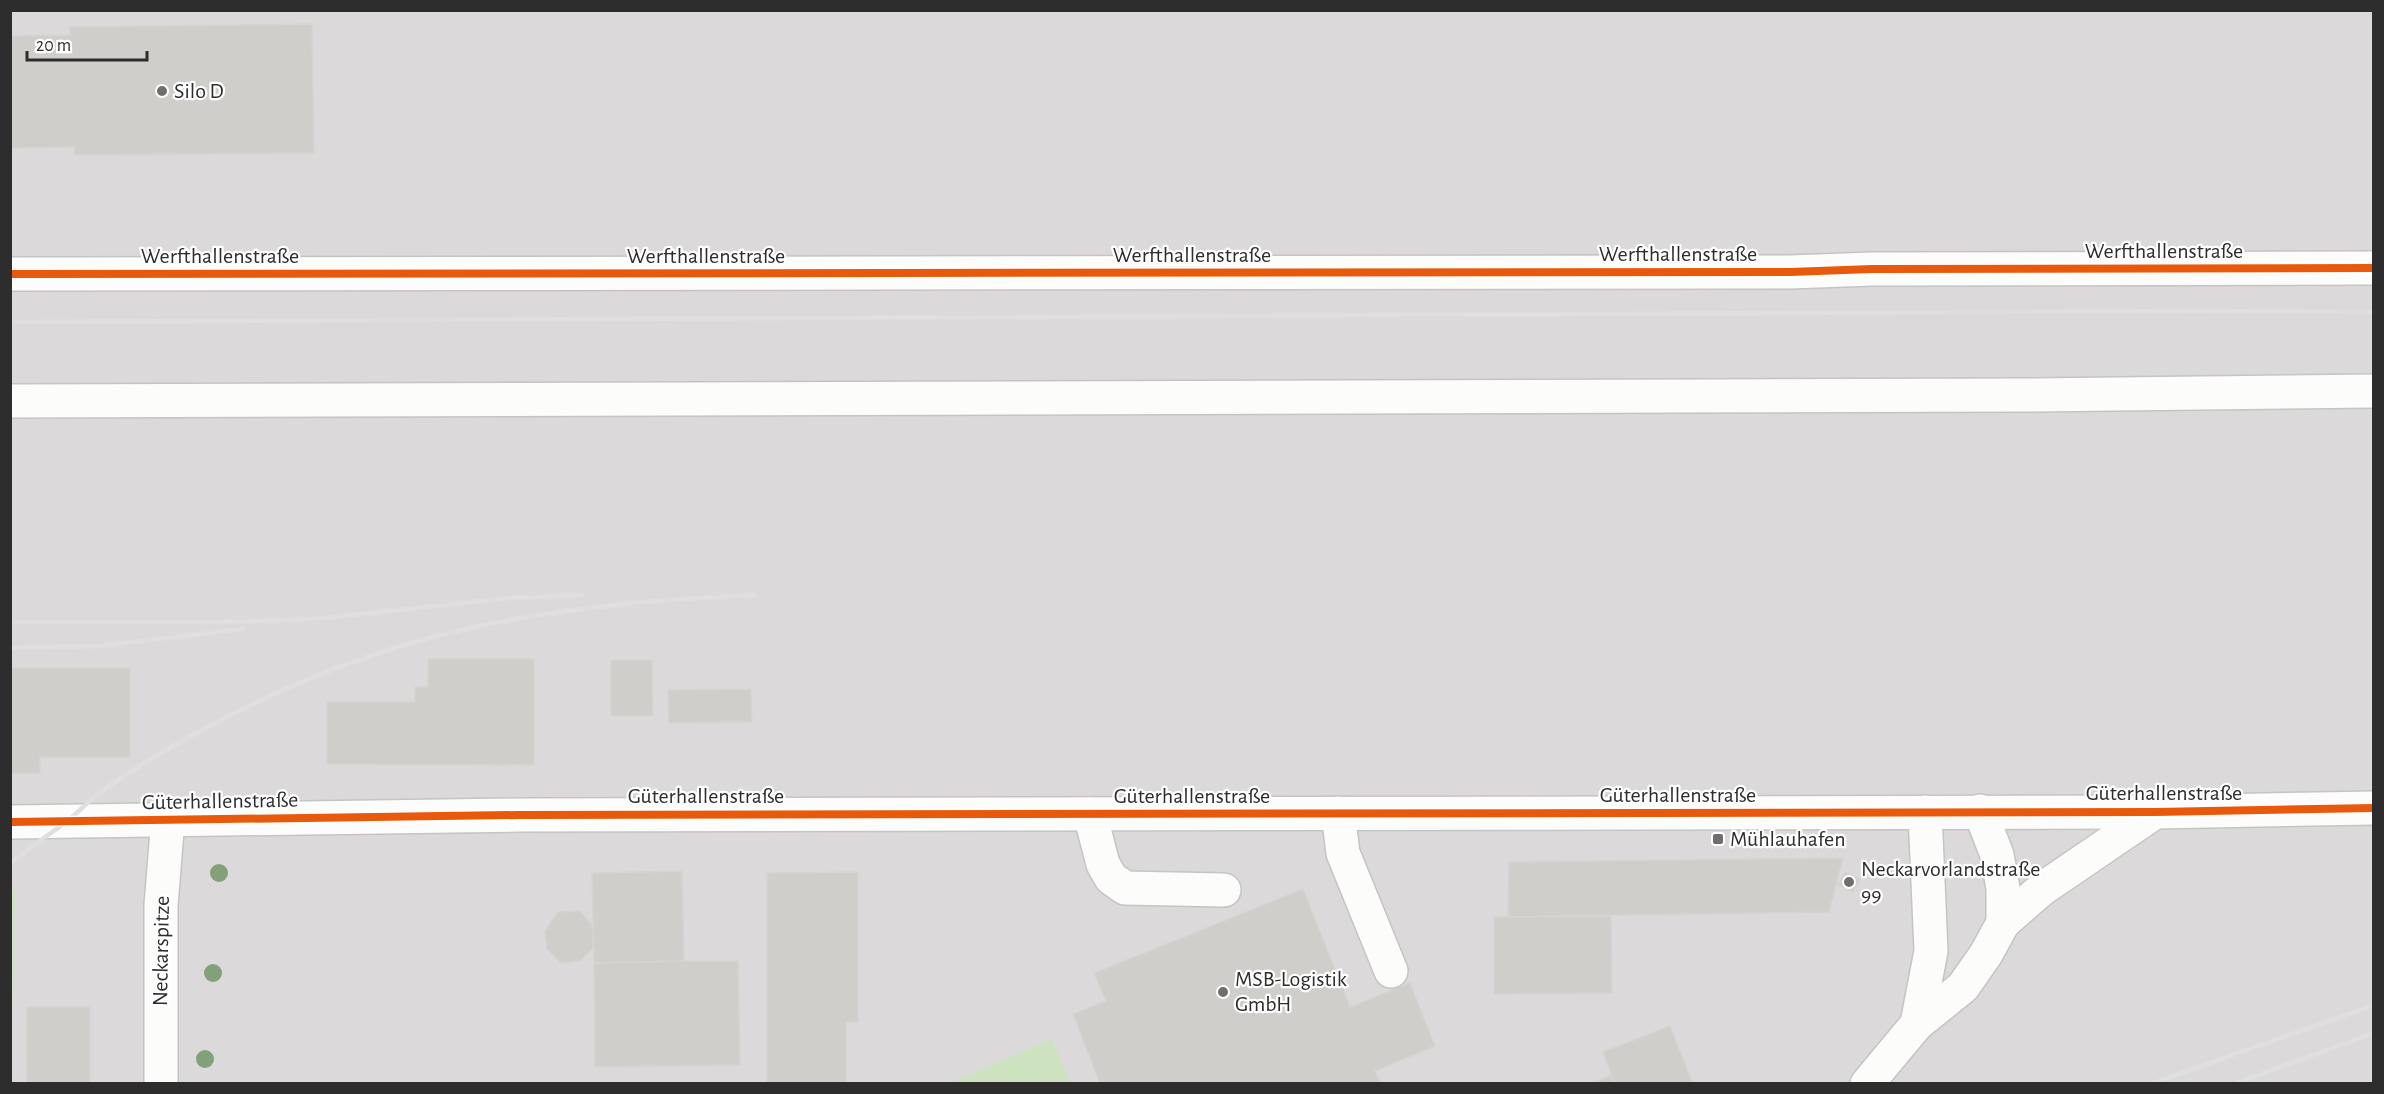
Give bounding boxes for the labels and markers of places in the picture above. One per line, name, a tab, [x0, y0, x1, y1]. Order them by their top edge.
place label: Silo D	[174, 80, 224, 102]
marker: Silo D	[155, 84, 169, 98]
place label: Mühlauhafen	[1730, 828, 1846, 850]
marker: Mühlauhafen	[1711, 832, 1725, 846]
place label: Neckarvorlandstraße 99	[1861, 858, 2040, 905]
marker: Neckarvorlandstraße 99	[1842, 875, 1856, 889]
place label: MSB-Logistik GmbH	[1235, 968, 1347, 1015]
marker: MSB-Logistik GmbH	[1216, 985, 1230, 999]

